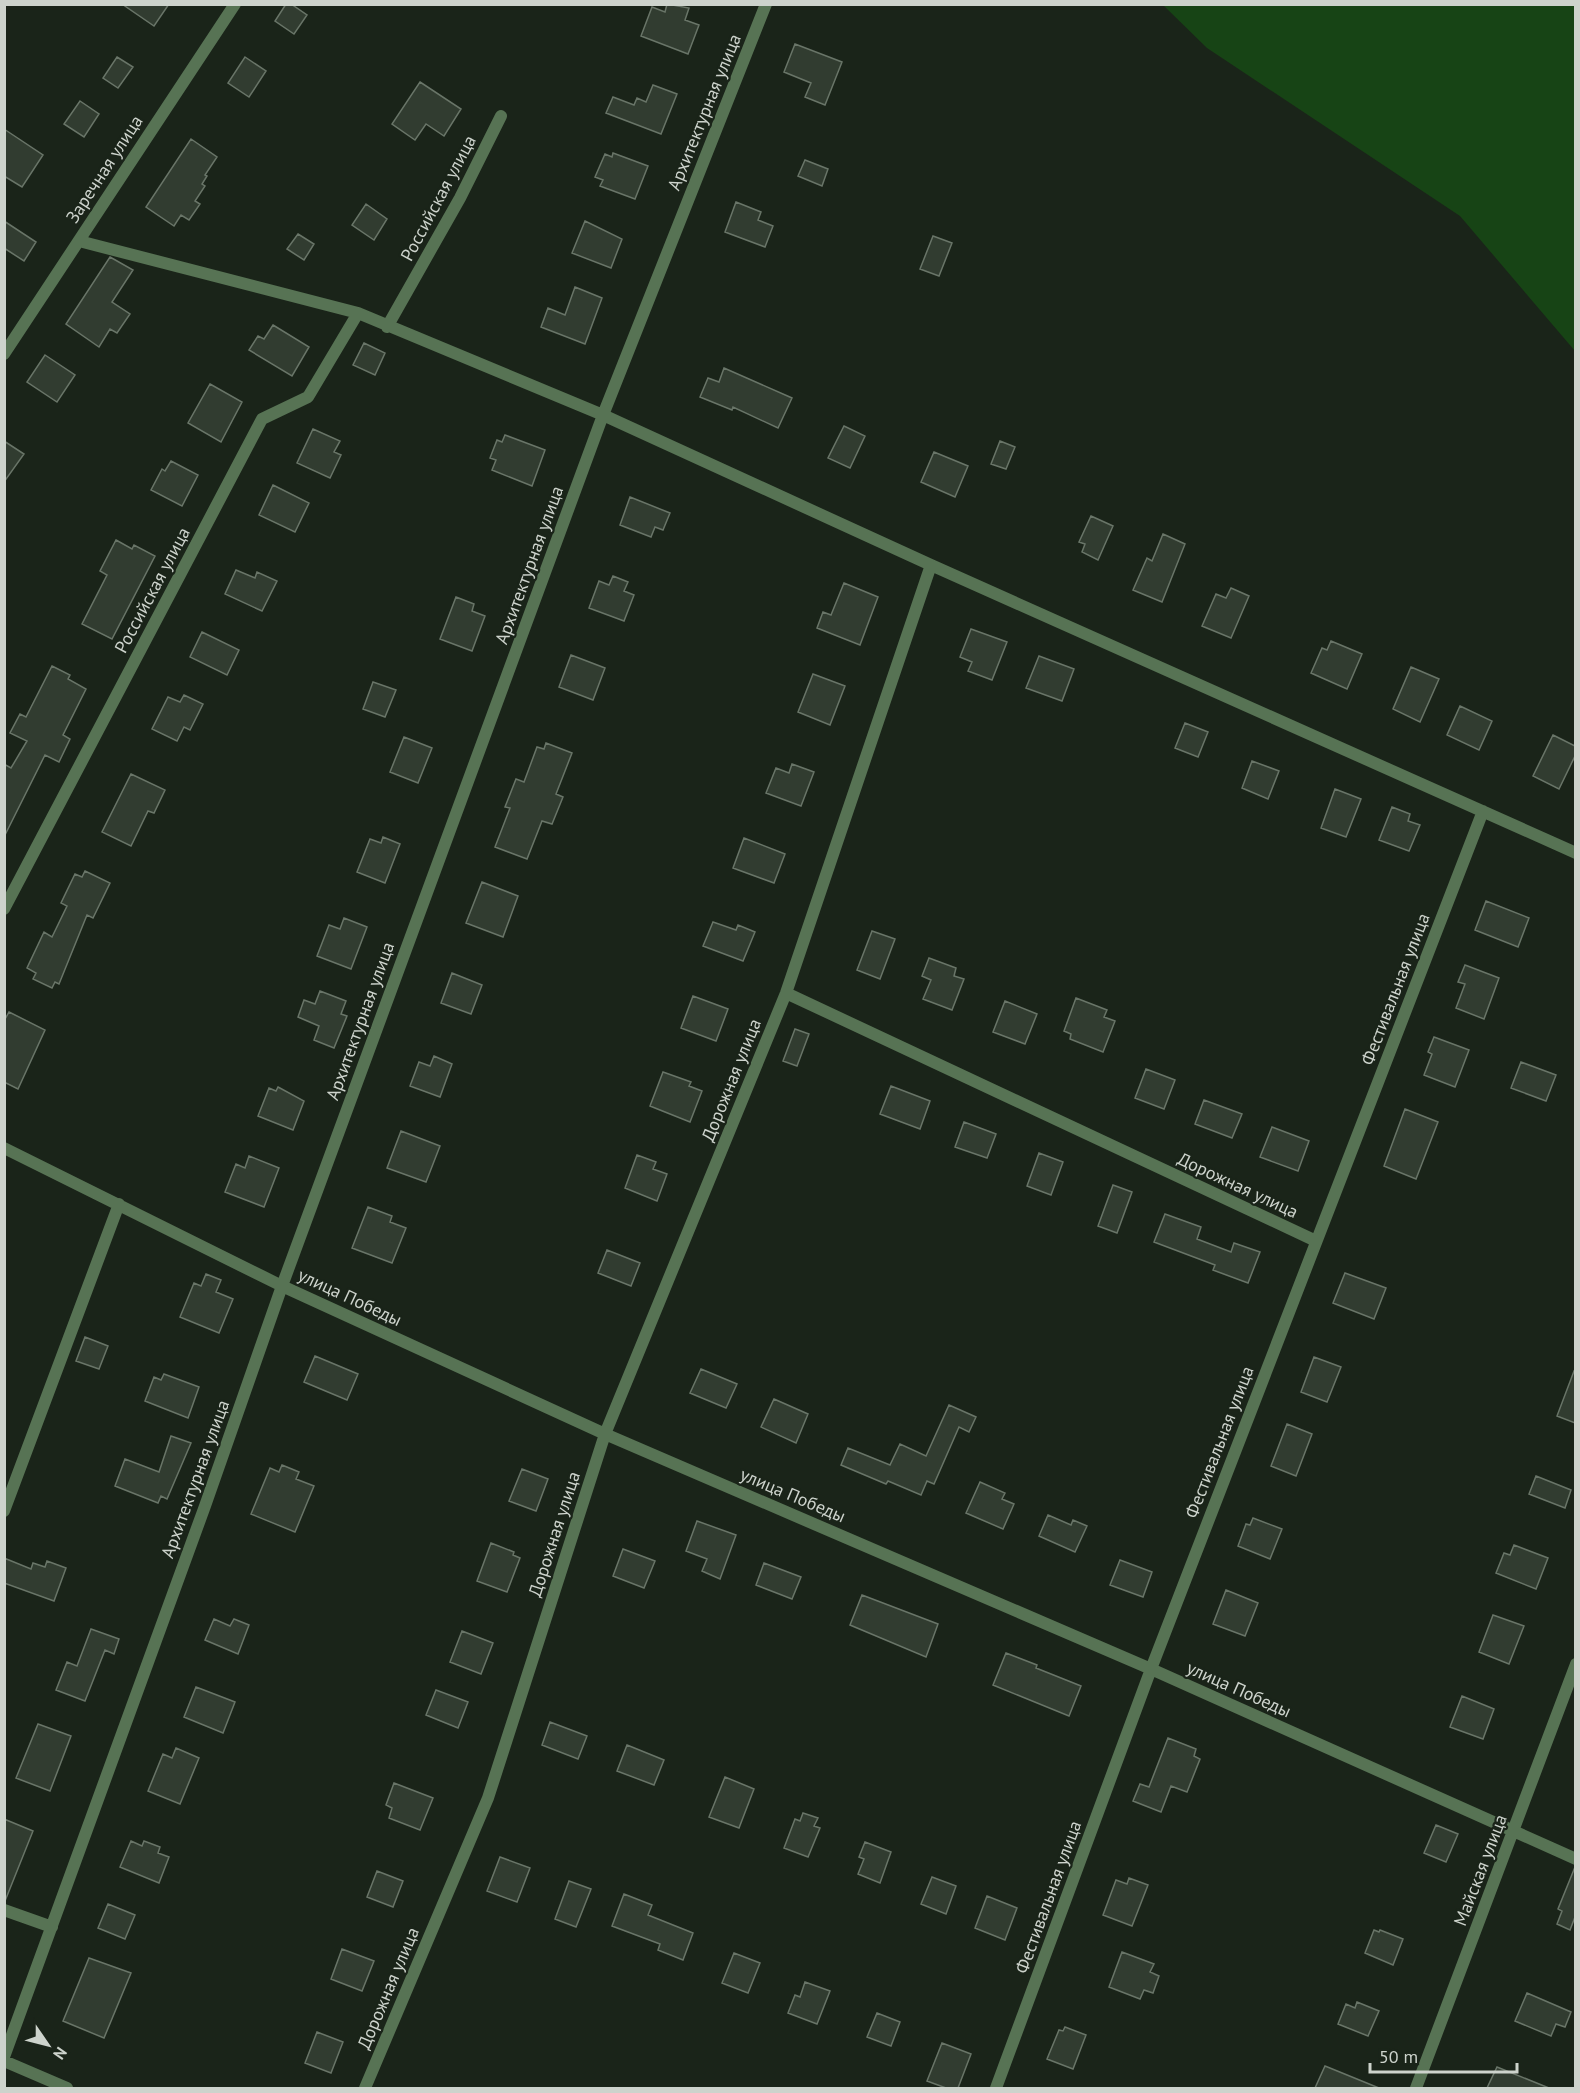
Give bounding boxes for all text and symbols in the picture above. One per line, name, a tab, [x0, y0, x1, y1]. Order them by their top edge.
street label: Архитектурная улица	[662, 30, 746, 194]
street label: Заречная улица	[61, 111, 147, 227]
street label: Российская улица	[395, 131, 481, 265]
street label: Архитектурная улица	[490, 483, 568, 647]
street label: Российская улица	[109, 523, 195, 657]
street label: Фестивальная улица	[1355, 910, 1435, 1068]
street label: Архитектурная улица	[321, 939, 399, 1103]
street label: Дорожная улица	[696, 1015, 766, 1145]
street label: Дорожная улица	[1174, 1147, 1302, 1223]
street label: улица Победы	[294, 1263, 406, 1331]
street label: Фестивальная улица	[1179, 1363, 1259, 1521]
street label: Архитектурная улица	[156, 1397, 234, 1561]
street label: улица Победы	[737, 1463, 849, 1527]
street label: Дорожная улица	[523, 1469, 585, 1599]
street label: улица Победы	[1183, 1656, 1295, 1722]
street label: Майская улица	[1448, 1811, 1512, 1929]
street label: Фестивальная улица	[1010, 1817, 1086, 1977]
street label: Дорожная улица	[352, 1924, 424, 2052]
north arrow	[18, 2015, 78, 2075]
scale bar	[1370, 2036, 1517, 2074]
text: N	[49, 2044, 71, 2064]
text: 50 m	[1379, 2045, 1418, 2068]

